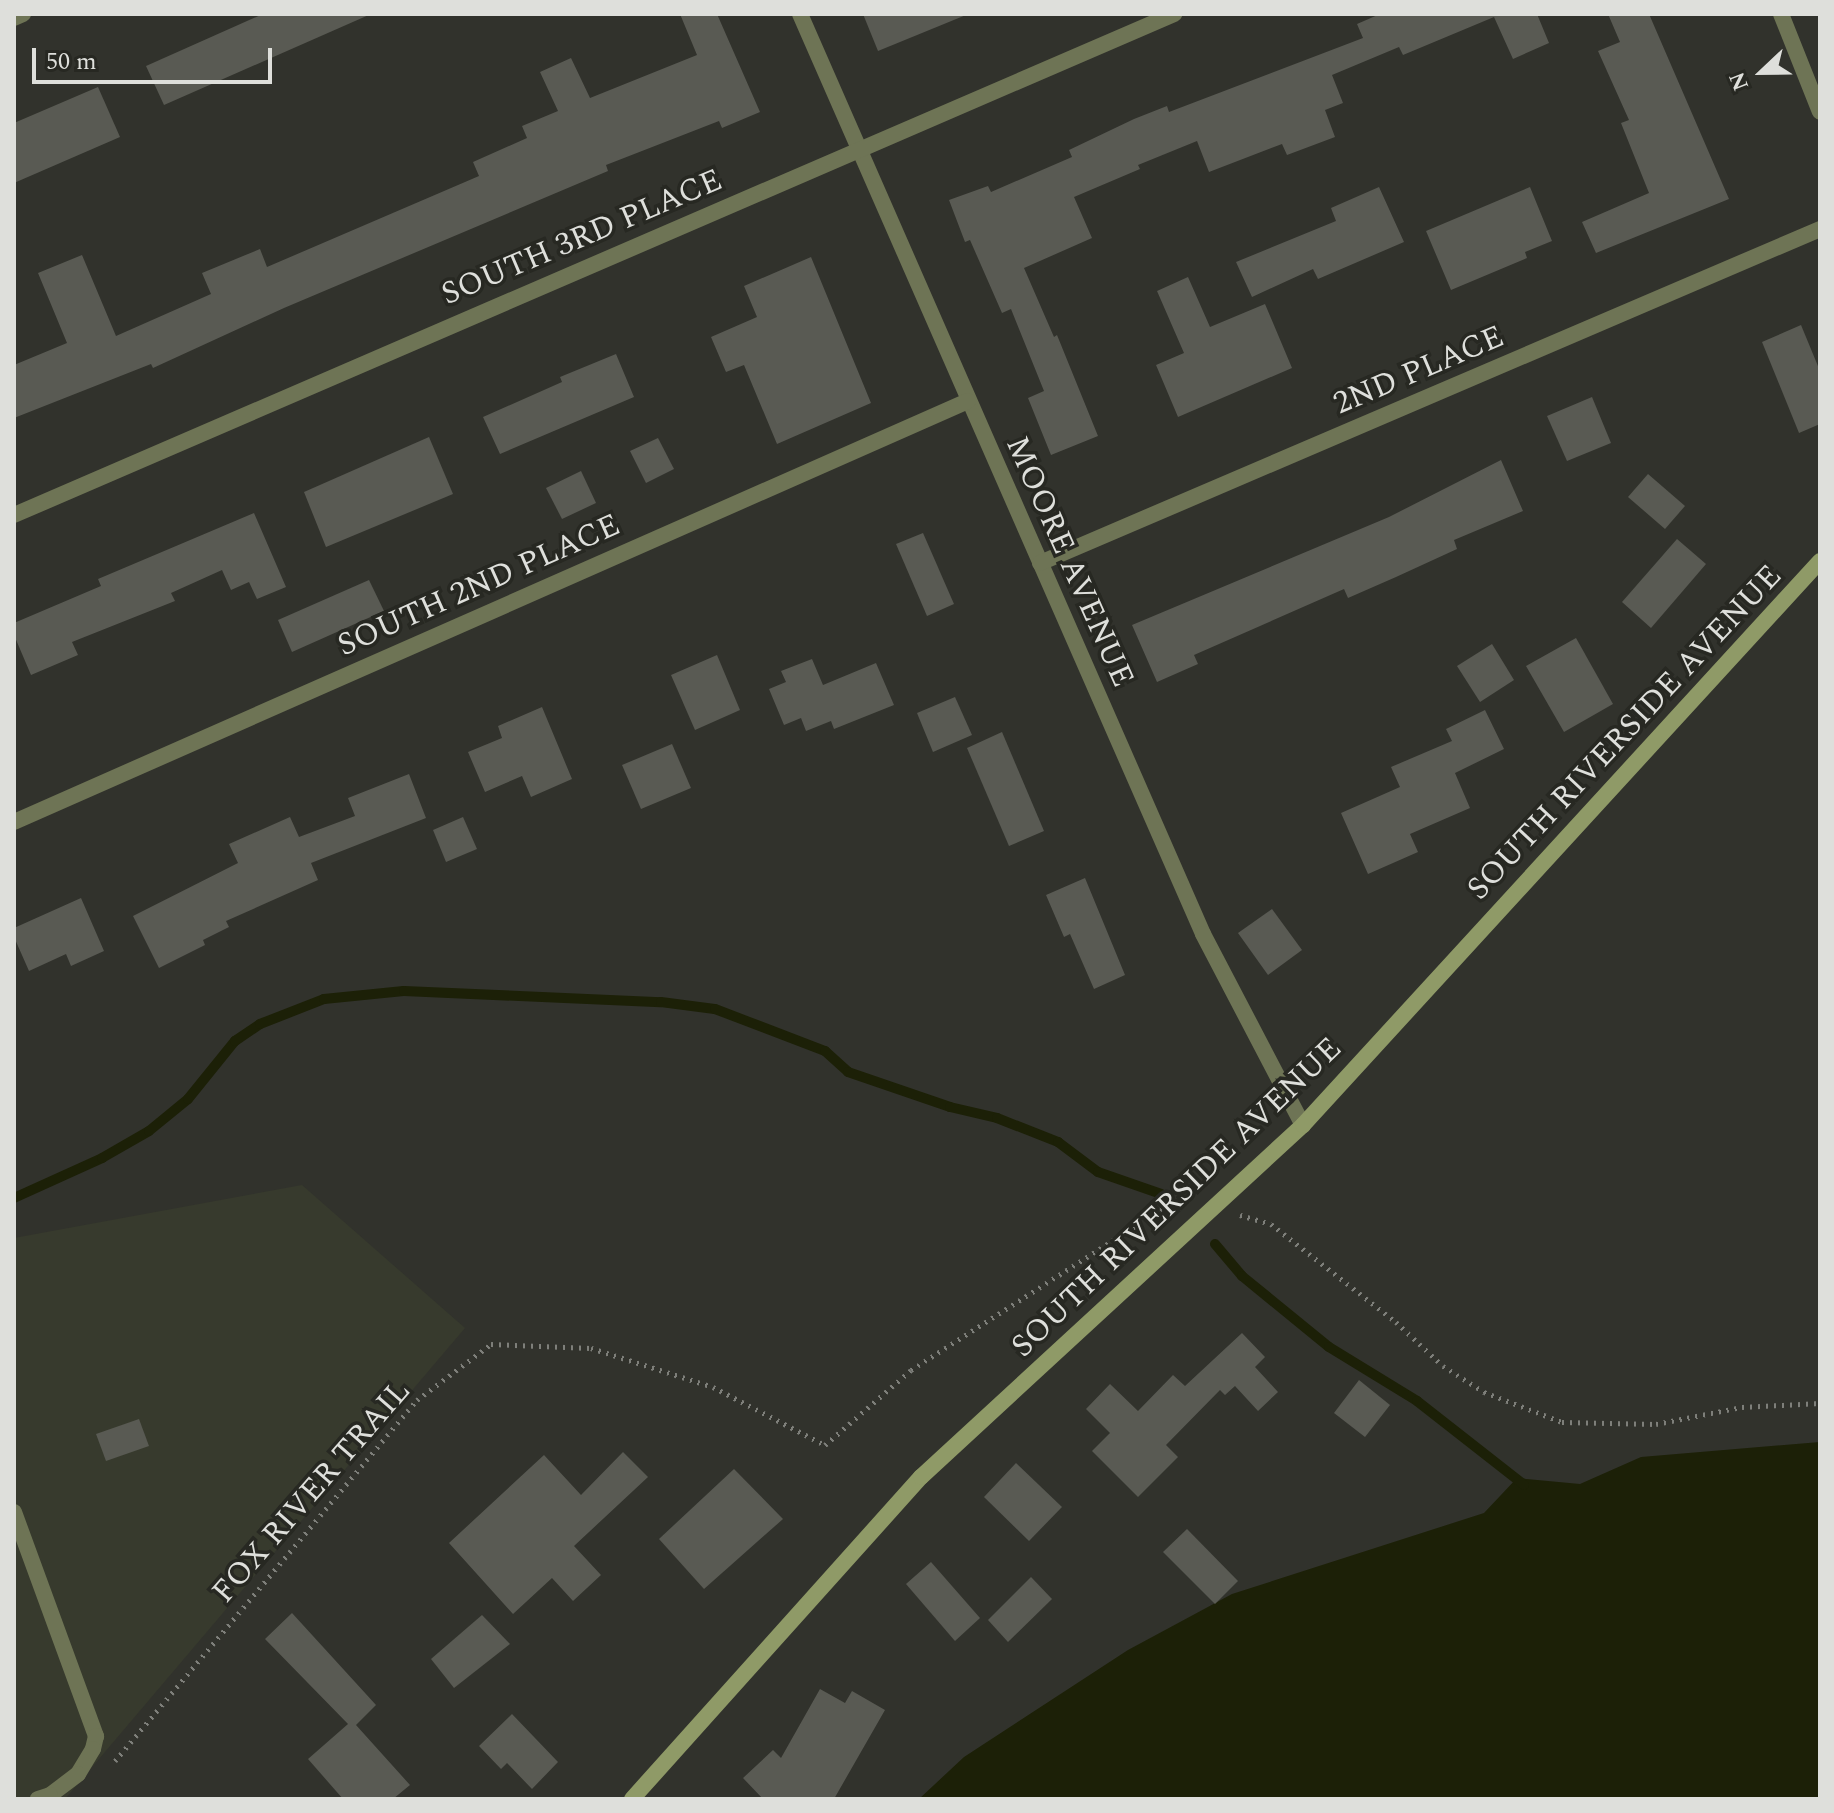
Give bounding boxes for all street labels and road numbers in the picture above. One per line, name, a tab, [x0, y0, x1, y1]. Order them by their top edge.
street label: SOUTH 3RD PLACE	[436, 162, 728, 314]
street label: 2ND PLACE	[1328, 318, 1510, 424]
street label: MOORE AVENUE	[997, 431, 1141, 693]
street label: SOUTH 2ND PLACE	[332, 506, 626, 666]
street label: SOUTH RIVERSIDE AVENUE	[1460, 558, 1790, 908]
street label: SOUTH RIVERSIDE AVENUE	[1004, 1030, 1350, 1366]
street label: FOX RIVER TRAIL	[205, 1373, 419, 1611]

